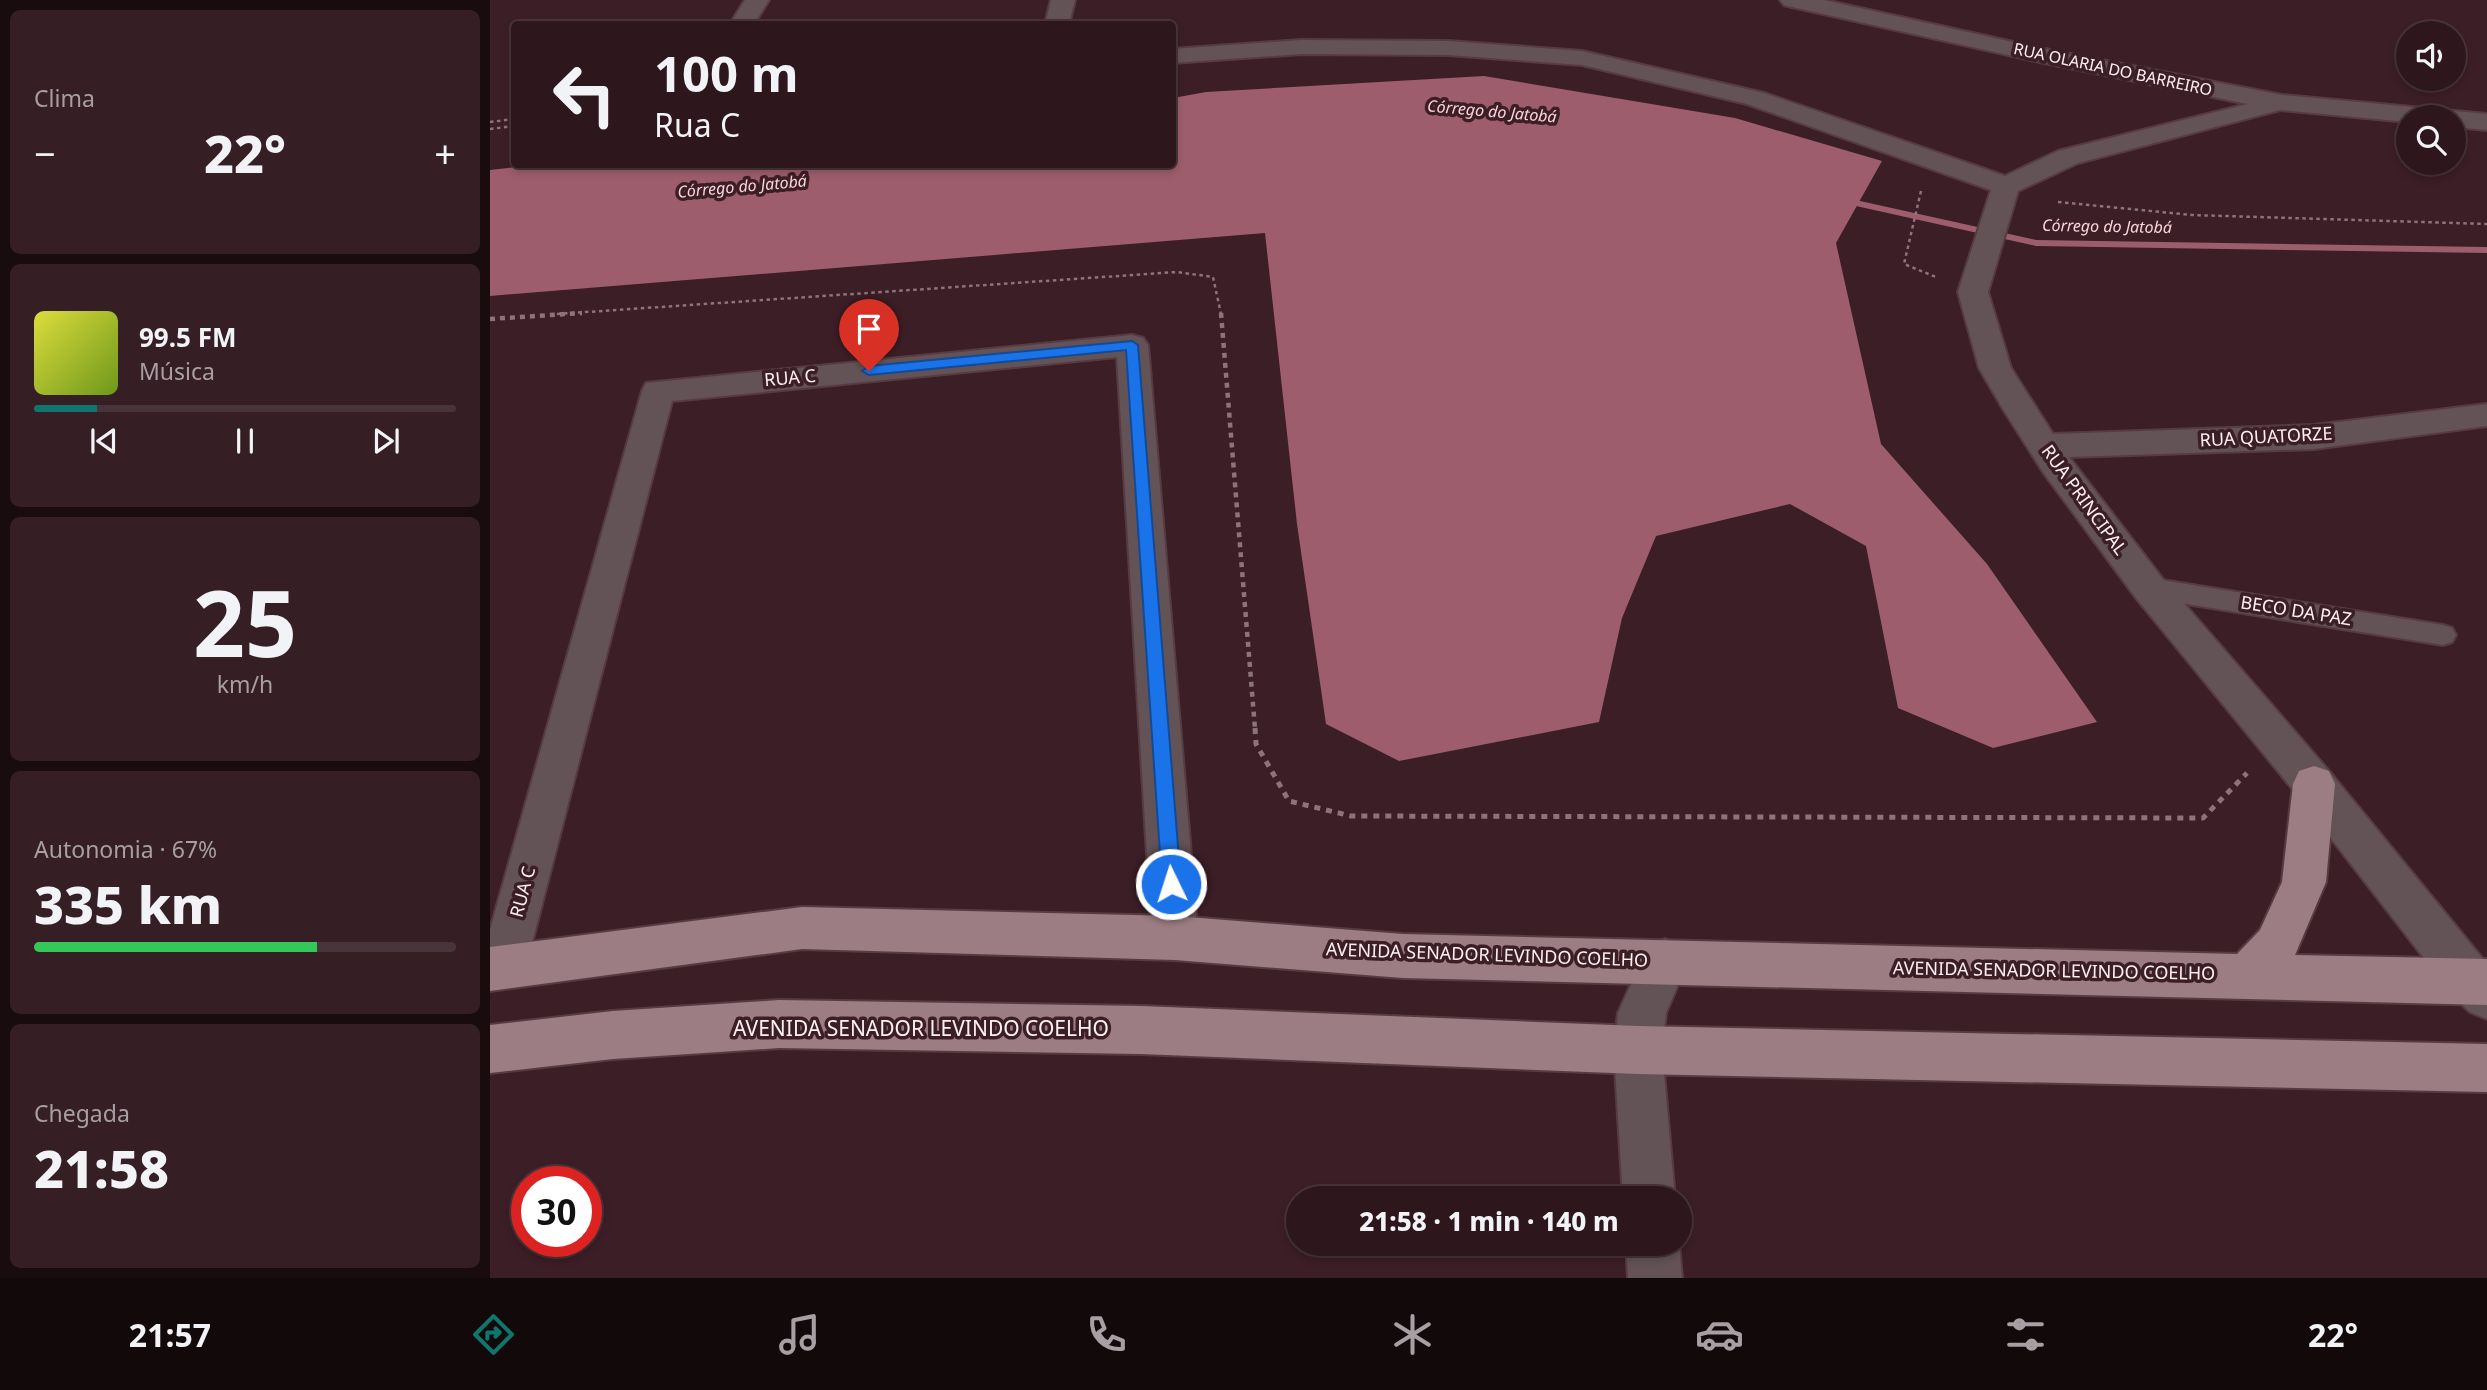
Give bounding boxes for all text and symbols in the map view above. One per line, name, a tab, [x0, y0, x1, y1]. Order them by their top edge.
map controls	[2396, 21, 2466, 175]
button: sound	[2396, 21, 2466, 91]
street label: RUA OLARIA DO BARREIRO	[2012, 37, 2214, 101]
text: 100 m	[654, 40, 799, 106]
icon: left	[539, 49, 630, 140]
text: Clima	[34, 82, 95, 114]
water label: Córrego do Jatobá	[1426, 94, 1558, 128]
text: Rua C	[654, 103, 740, 146]
button: search	[2396, 105, 2466, 175]
text: 22°	[204, 117, 286, 188]
text: −	[34, 127, 56, 179]
text: +	[434, 127, 456, 179]
water label: Córrego do Jatobá	[676, 169, 808, 203]
water label: Córrego do Jatobá	[2042, 214, 2172, 238]
pin	[839, 299, 899, 371]
icon: arrive	[850, 310, 888, 348]
text: 99.5 FM	[139, 319, 236, 355]
text: Música	[139, 355, 215, 387]
street label: RUA C	[763, 363, 817, 391]
street label: RUA QUATORZE	[2199, 421, 2333, 451]
icon: previous	[85, 422, 123, 460]
icon: pause	[226, 422, 264, 460]
icon: next	[367, 422, 405, 460]
street label: RUA PRINCIPAL	[2037, 440, 2133, 559]
text: 25	[193, 560, 297, 684]
street label: BECO DA PAZ	[2239, 589, 2353, 631]
text: km/h	[217, 668, 273, 700]
text: Autonomia · 67%	[34, 833, 217, 865]
position arrow	[1134, 847, 1208, 921]
street label: RUA C	[504, 864, 540, 920]
text: 335 km	[34, 868, 222, 939]
street label: AVENIDA SENADOR LEVINDO COELHO	[1326, 936, 1649, 972]
street label: AVENIDA SENADOR LEVINDO COELHO	[1893, 955, 2215, 985]
street label: AVENIDA SENADOR LEVINDO COELHO	[733, 1014, 1109, 1042]
text: Chegada	[34, 1097, 130, 1129]
text: 21:58	[34, 1132, 169, 1203]
speed limit sign: 30	[511, 1166, 602, 1257]
text: 21:58 · 1 min · 140 m	[1359, 1203, 1619, 1239]
icon: directions	[469, 1310, 518, 1359]
icon: music	[775, 1310, 824, 1359]
icon: phone	[1082, 1310, 1131, 1359]
icon: climate	[1388, 1310, 1437, 1359]
icon: car	[1695, 1310, 1744, 1359]
icon: filters	[2001, 1310, 2050, 1359]
text: 21:57	[129, 1313, 211, 1356]
text: 22°	[2308, 1313, 2358, 1356]

